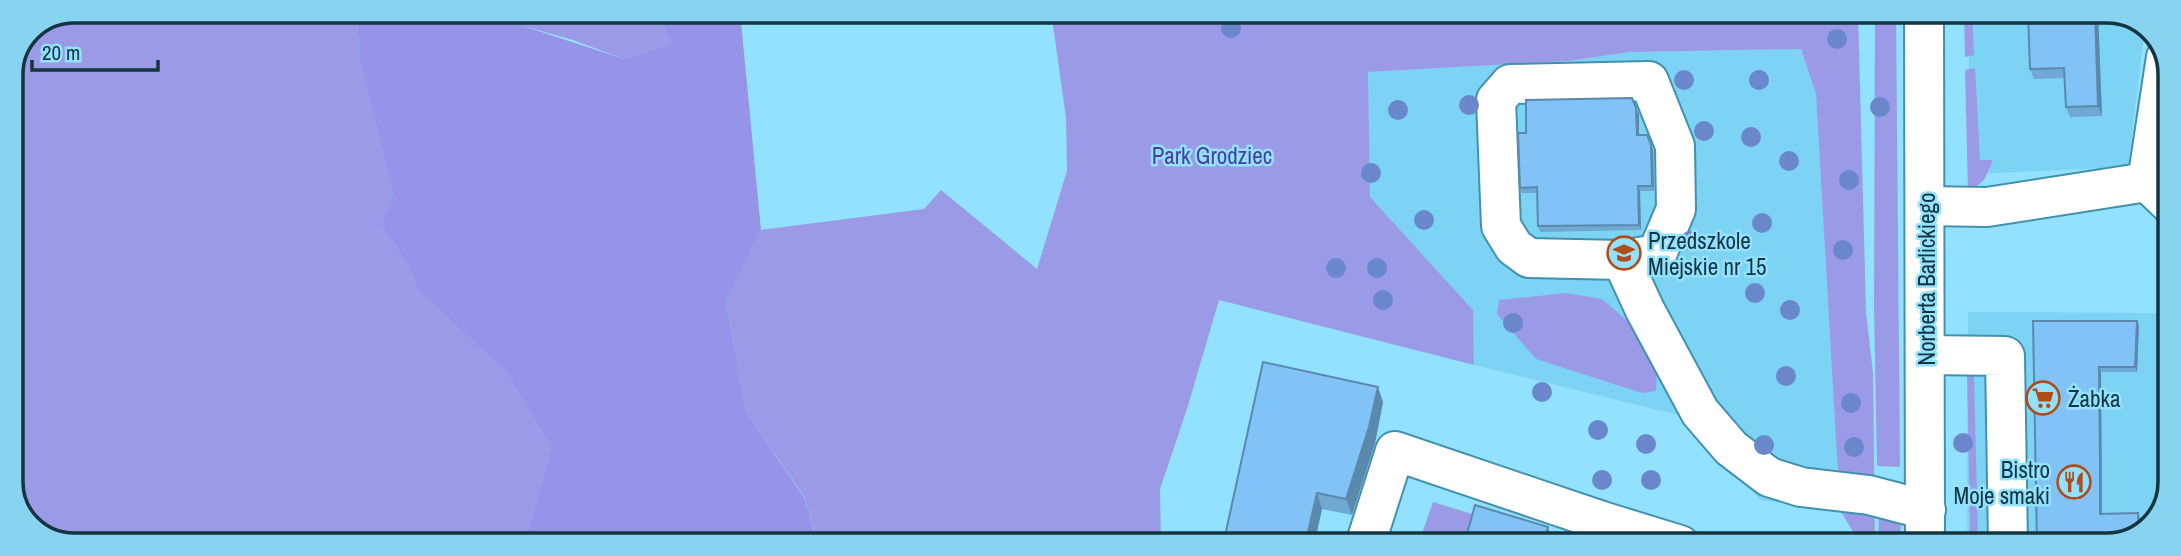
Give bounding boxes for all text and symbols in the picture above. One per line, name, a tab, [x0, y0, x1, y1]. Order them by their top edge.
scale bar	[32, 28, 158, 72]
text: 20 m	[42, 38, 80, 67]
park label: Park Grodziec	[1152, 140, 1272, 171]
street label: Norberta Barlickiego	[1911, 193, 1942, 365]
place label: Przedszkole Miejskie nr 15	[1648, 225, 1766, 282]
school or university icon: Przedszkole Miejskie nr 15	[1605, 234, 1643, 272]
supermarket icon: Żabka	[2024, 379, 2062, 417]
place label: Żabka	[2068, 383, 2121, 414]
place label: Bistro Moje smaki	[1954, 454, 2050, 511]
restaurant icon: Bistro Moje smaki	[2055, 463, 2093, 501]

